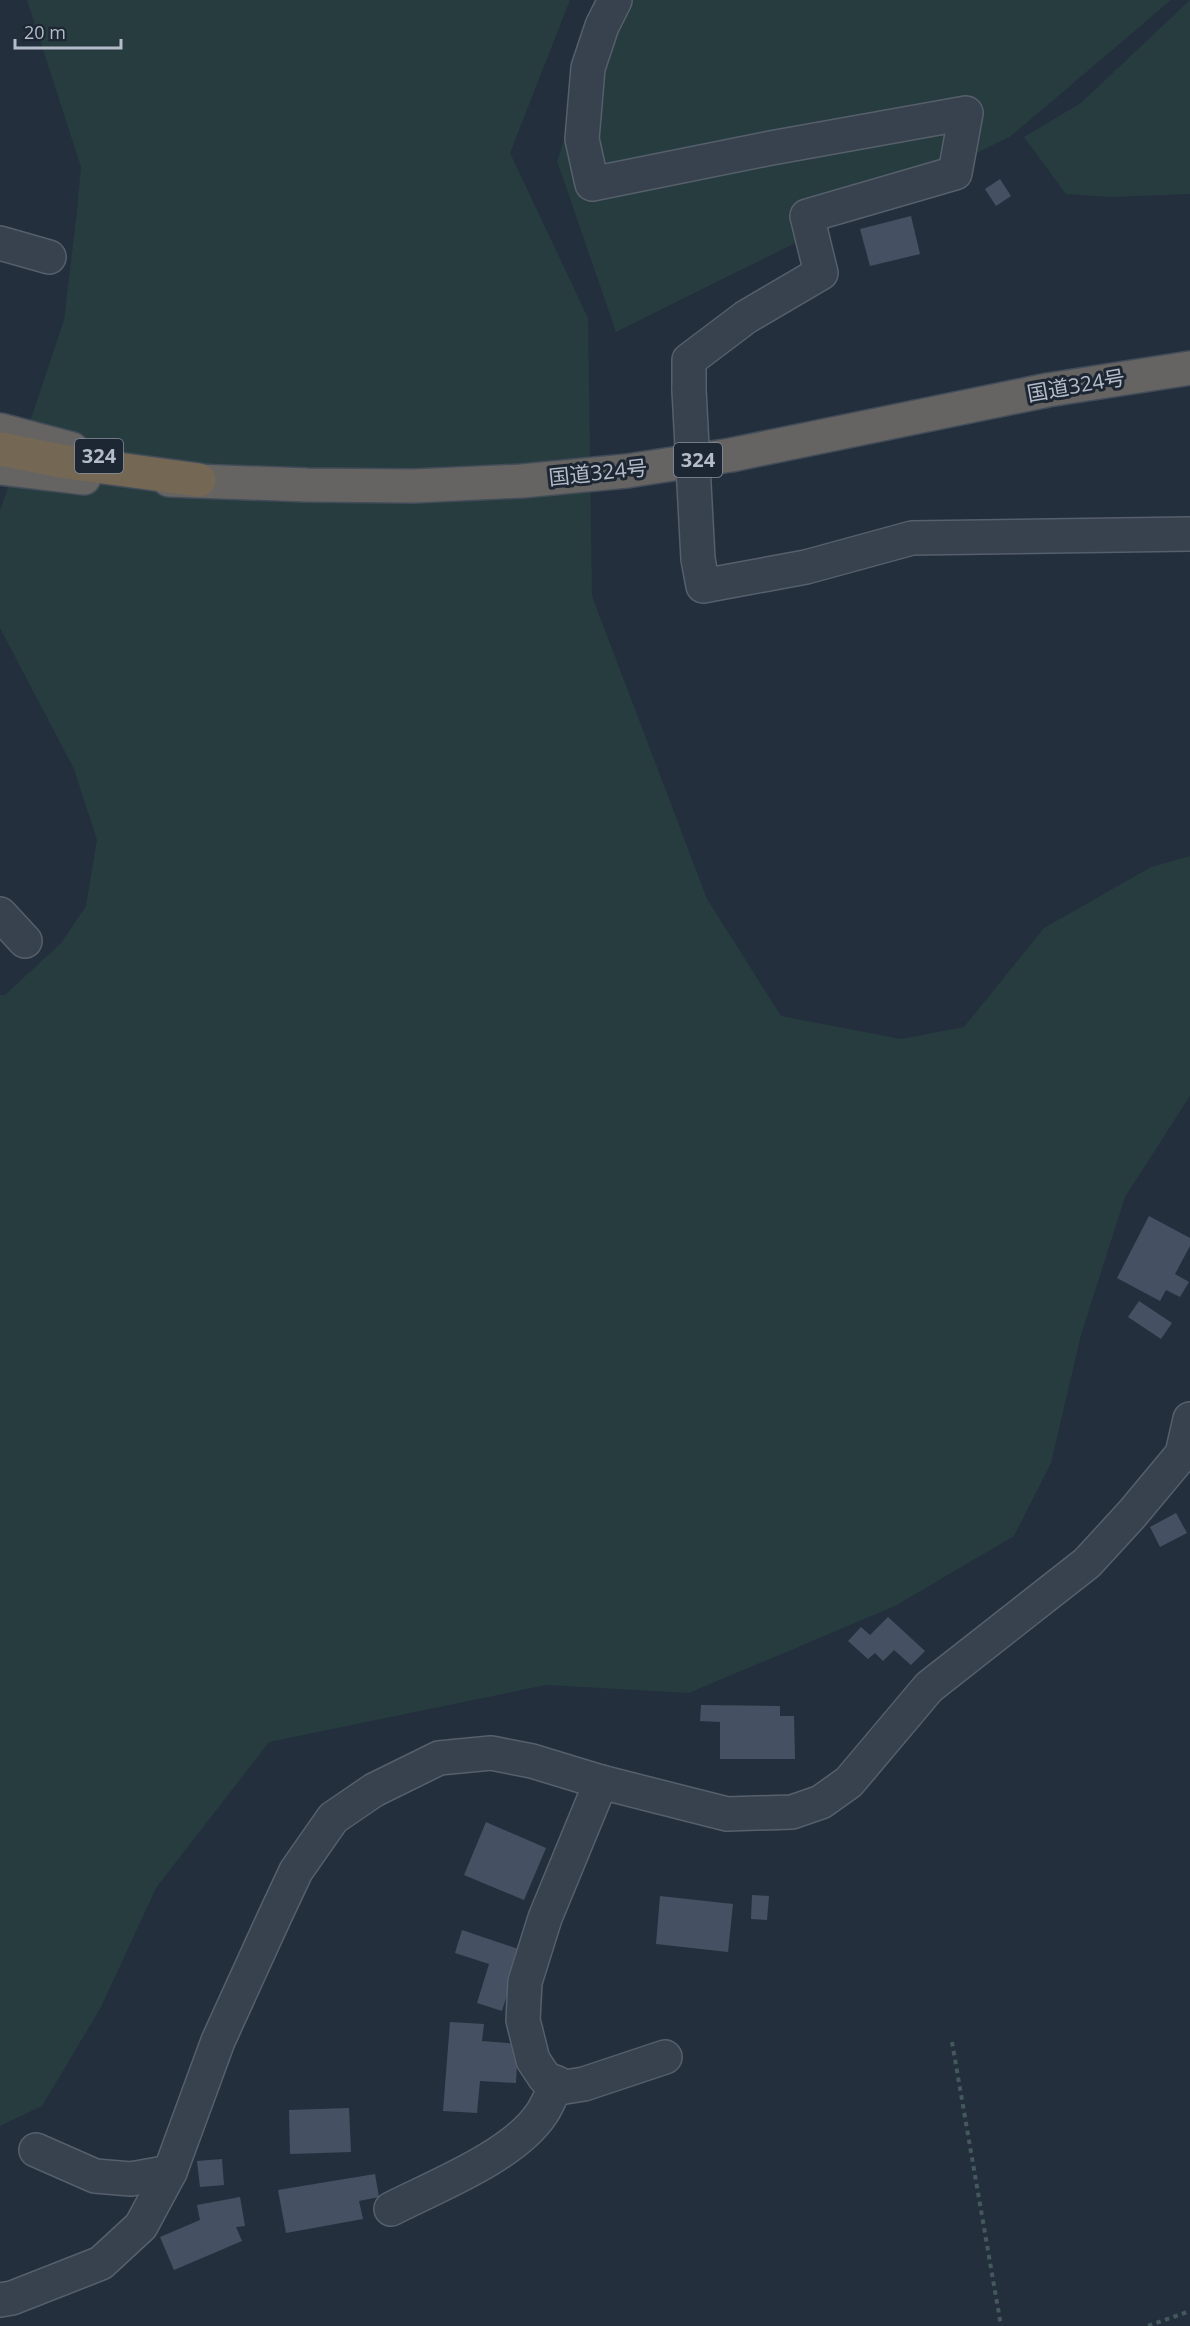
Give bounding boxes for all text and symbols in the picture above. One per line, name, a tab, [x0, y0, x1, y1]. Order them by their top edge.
scale bar	[15, 12, 122, 50]
text: 20 m	[24, 20, 66, 44]
street label: 国道324号	[1025, 363, 1127, 407]
road number: 324	[75, 439, 123, 473]
road number: 324	[674, 443, 722, 477]
street label: 国道324号	[547, 453, 649, 491]

